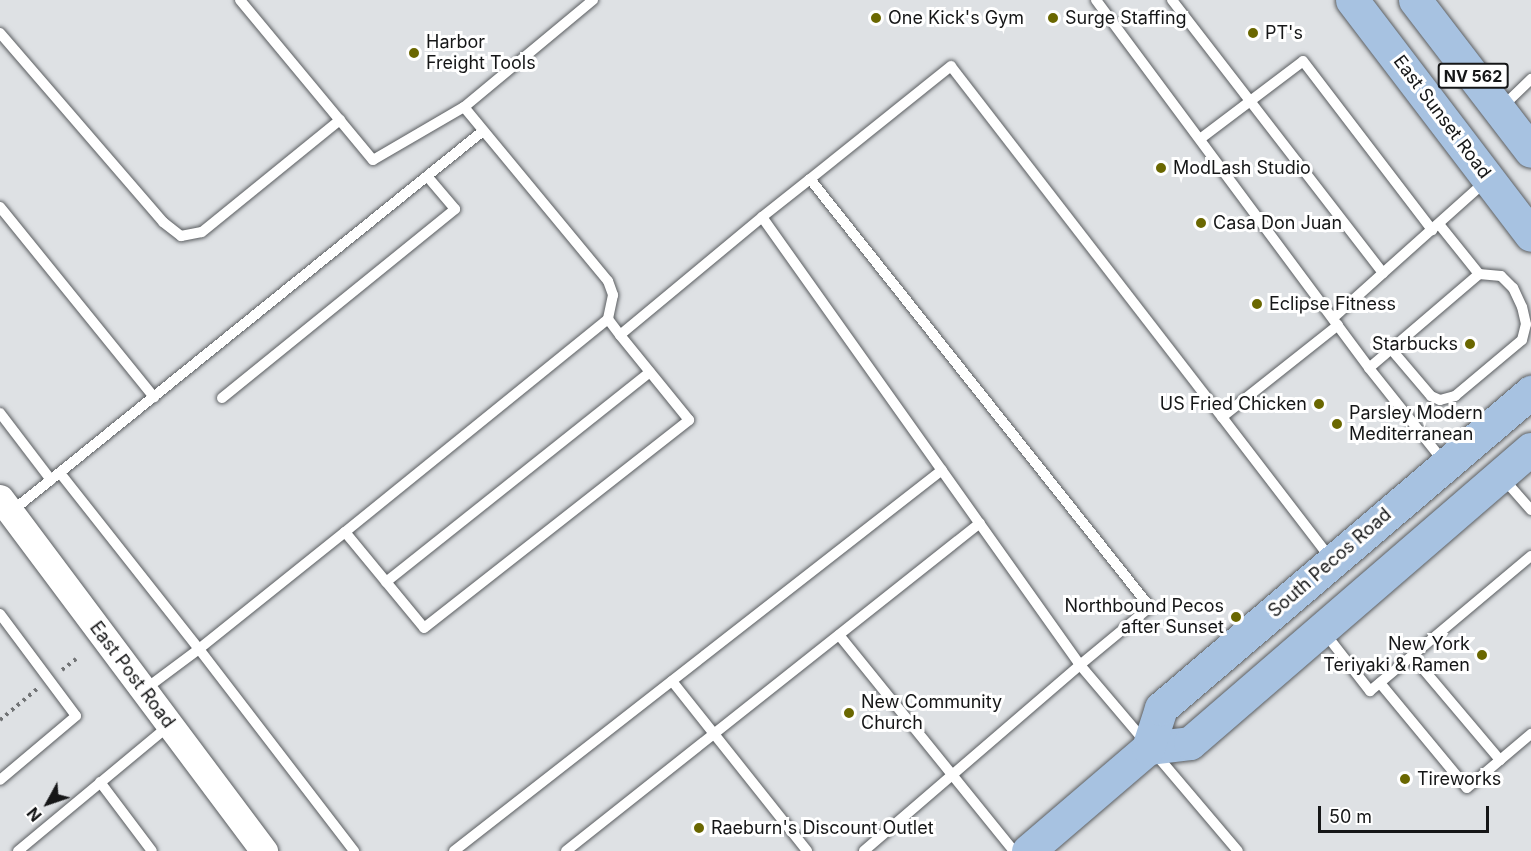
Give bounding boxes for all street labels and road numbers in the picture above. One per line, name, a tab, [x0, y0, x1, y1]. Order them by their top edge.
street label: East Sunset Road	[1389, 51, 1495, 183]
road number: NV 562	[1437, 63, 1509, 89]
street label: South Pecos Road	[1264, 504, 1396, 622]
street label: East Post Road	[85, 618, 179, 732]

